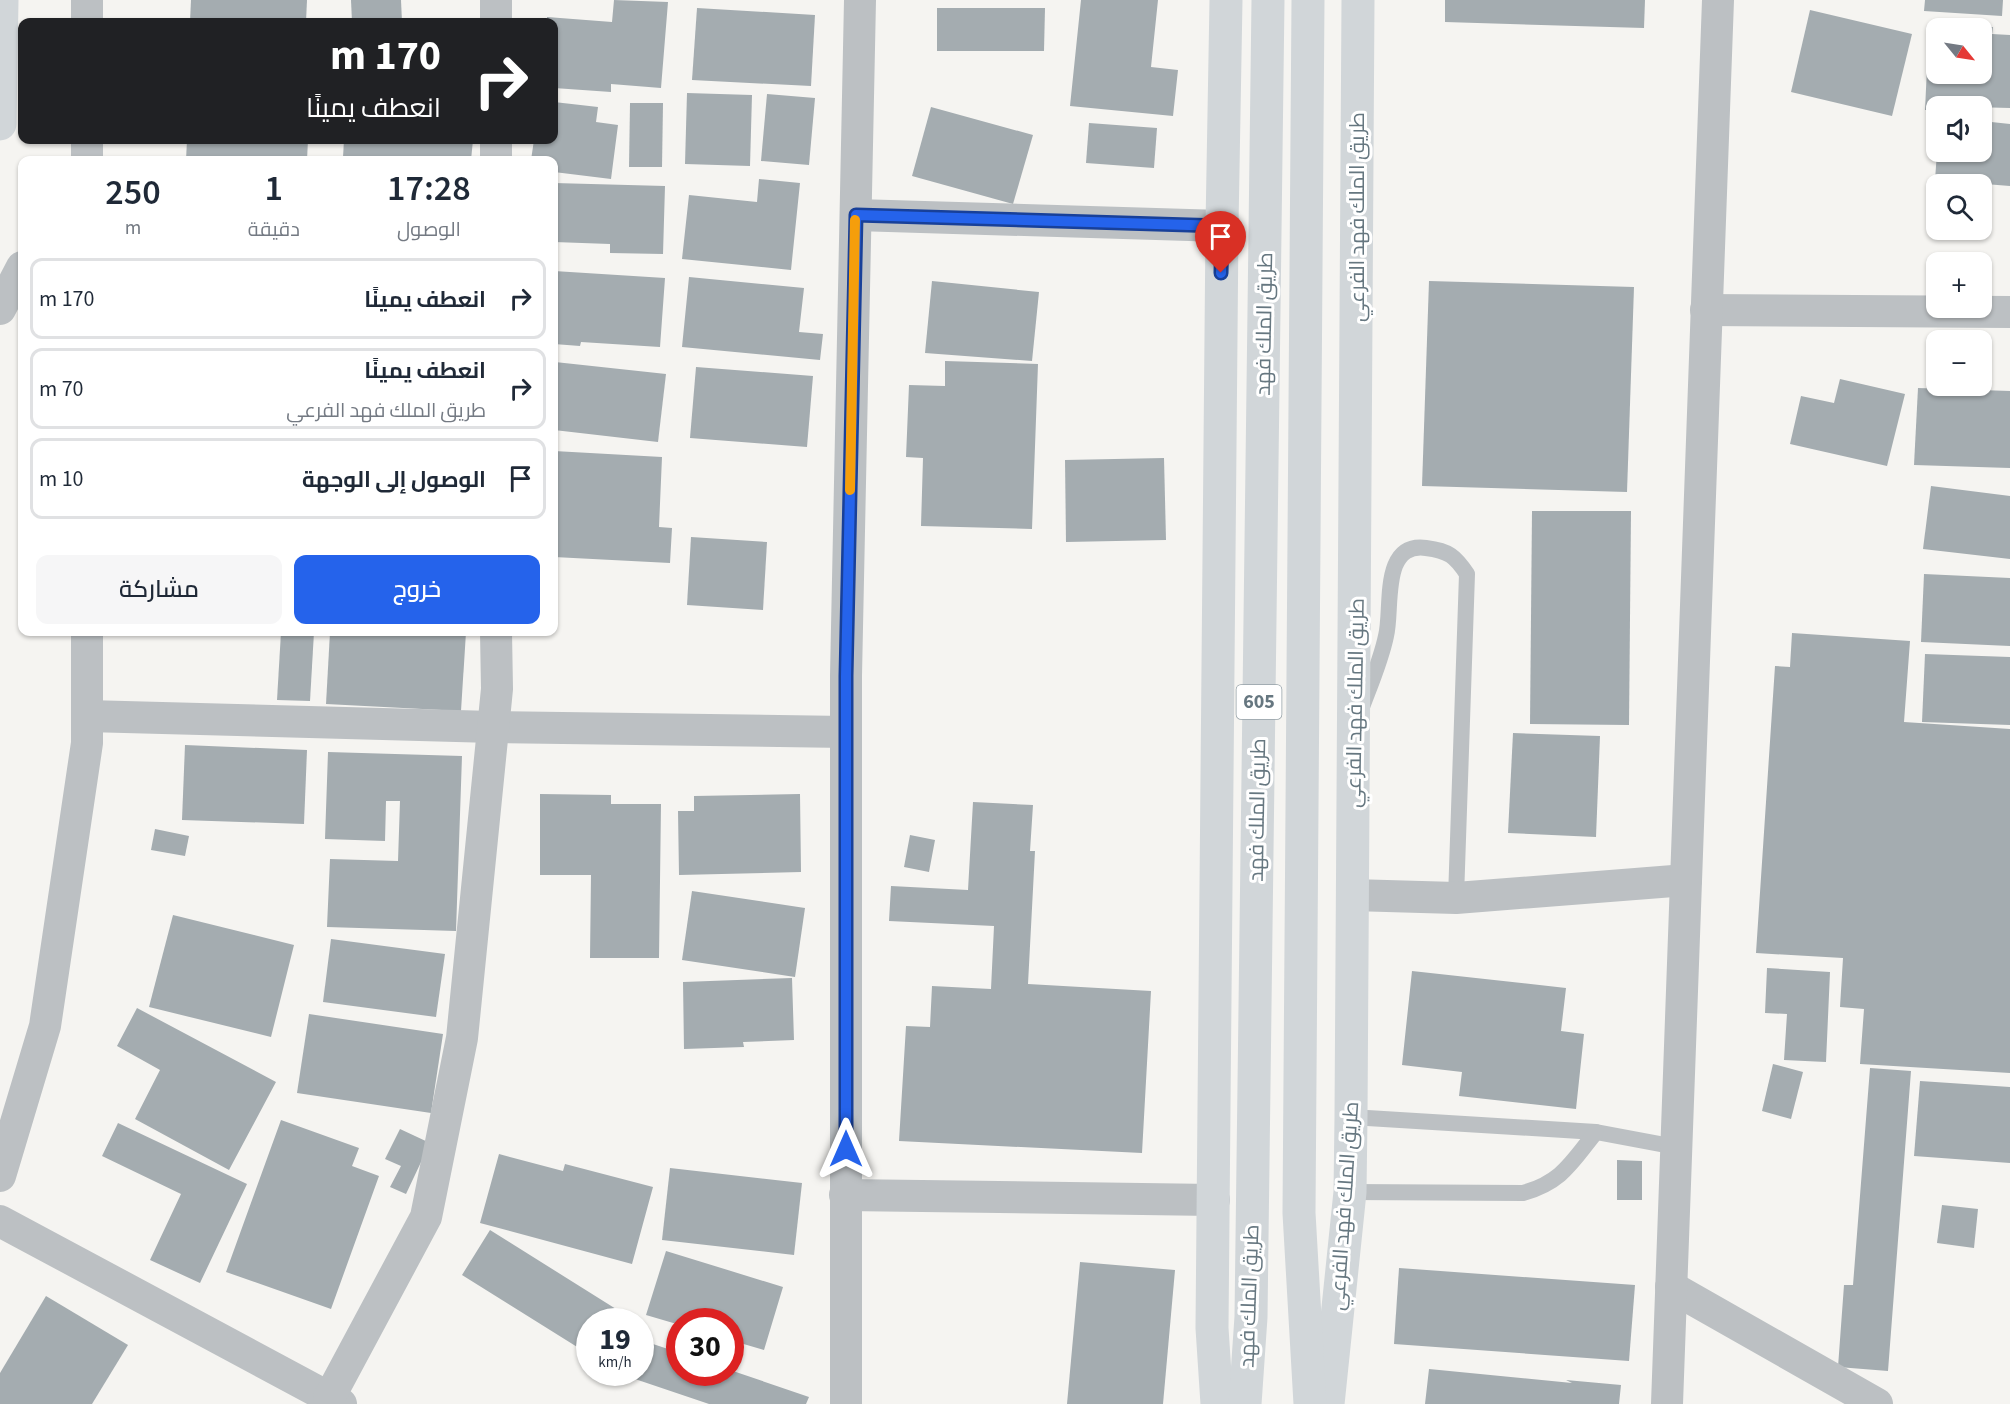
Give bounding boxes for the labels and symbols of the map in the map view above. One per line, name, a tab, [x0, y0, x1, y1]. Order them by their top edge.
north arrow	[1926, 18, 1992, 84]
street label: طريق الملك فهد الفرعي	[1342, 112, 1373, 322]
pin	[1195, 211, 1246, 273]
street label: طريق الملك فهد	[1248, 252, 1280, 396]
street label: طريق الملك فهد الفرعي	[1338, 598, 1373, 808]
road number: 605	[1236, 685, 1282, 719]
street label: طريق الملك فهد	[1241, 738, 1273, 882]
street label: طريق الملك فهد الفرعي	[1322, 1100, 1367, 1312]
position arrow	[814, 1117, 878, 1181]
street label: طريق الملك فهد	[1232, 1224, 1266, 1368]
speed limit sign: 30	[666, 1308, 744, 1386]

